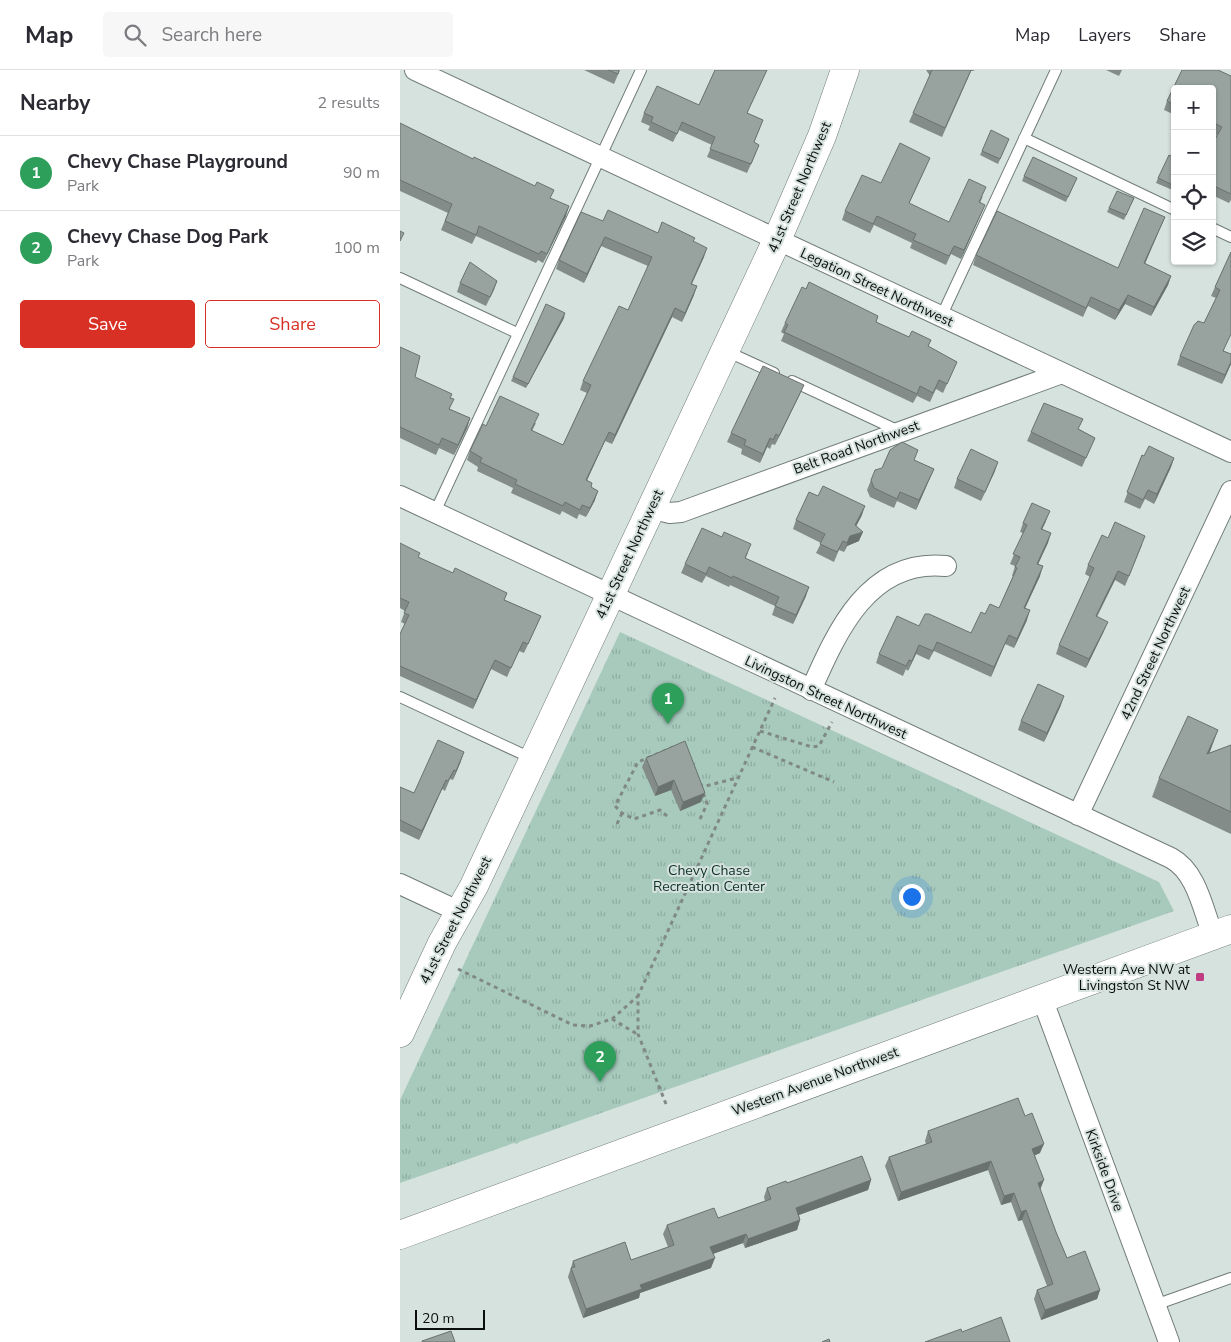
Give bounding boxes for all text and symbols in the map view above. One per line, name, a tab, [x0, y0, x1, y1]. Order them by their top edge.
search box	[103, 12, 453, 57]
text: Map	[25, 19, 73, 51]
icon: search	[121, 21, 149, 49]
text: Search here	[161, 22, 262, 48]
text: Map	[1015, 23, 1050, 47]
text: Layers	[1078, 23, 1131, 47]
text: Share	[1159, 23, 1206, 47]
map controls	[1171, 85, 1216, 265]
button: +	[1171, 85, 1216, 130]
text: Nearby	[20, 89, 90, 117]
text: 2 results	[318, 92, 380, 114]
street label: 41st Street Northwest	[763, 119, 836, 256]
button: −	[1171, 130, 1216, 175]
text: Chevy Chase Playground	[67, 149, 288, 175]
text: 1	[31, 162, 41, 184]
text: 90 m	[343, 162, 380, 184]
text: Park	[67, 175, 99, 197]
button: locate	[1171, 175, 1216, 220]
button: layers	[1171, 220, 1216, 265]
text: Chevy Chase Dog Park	[67, 224, 268, 250]
text: 2	[31, 237, 41, 259]
text: 100 m	[333, 237, 380, 259]
street label: Legation Street Northwest	[797, 244, 957, 331]
text: Park	[67, 250, 99, 272]
button: Save	[20, 300, 195, 348]
button: Share	[205, 300, 380, 348]
street label: Belt Road Northwest	[791, 416, 922, 479]
street label: 41st Street Northwest	[591, 486, 668, 622]
street label: 42nd Street Northwest	[1116, 583, 1195, 723]
street label: Livingston Street Northwest	[742, 651, 910, 744]
pin: 1	[652, 683, 684, 724]
street label: 41st Street Northwest	[415, 853, 496, 987]
park label: Chevy Chase Recreation Center	[653, 861, 765, 896]
your location	[899, 884, 925, 910]
place label: Western Ave NW at Livingston St NW	[1063, 960, 1191, 995]
marker: Western Ave NW at Livingston St NW	[1194, 971, 1206, 983]
pin: 2	[584, 1041, 616, 1082]
street label: Western Avenue Northwest	[729, 1042, 901, 1120]
street label: Kirkside Drive	[1081, 1126, 1128, 1214]
scale bar	[415, 1307, 485, 1330]
text: 20 m	[422, 1309, 454, 1328]

